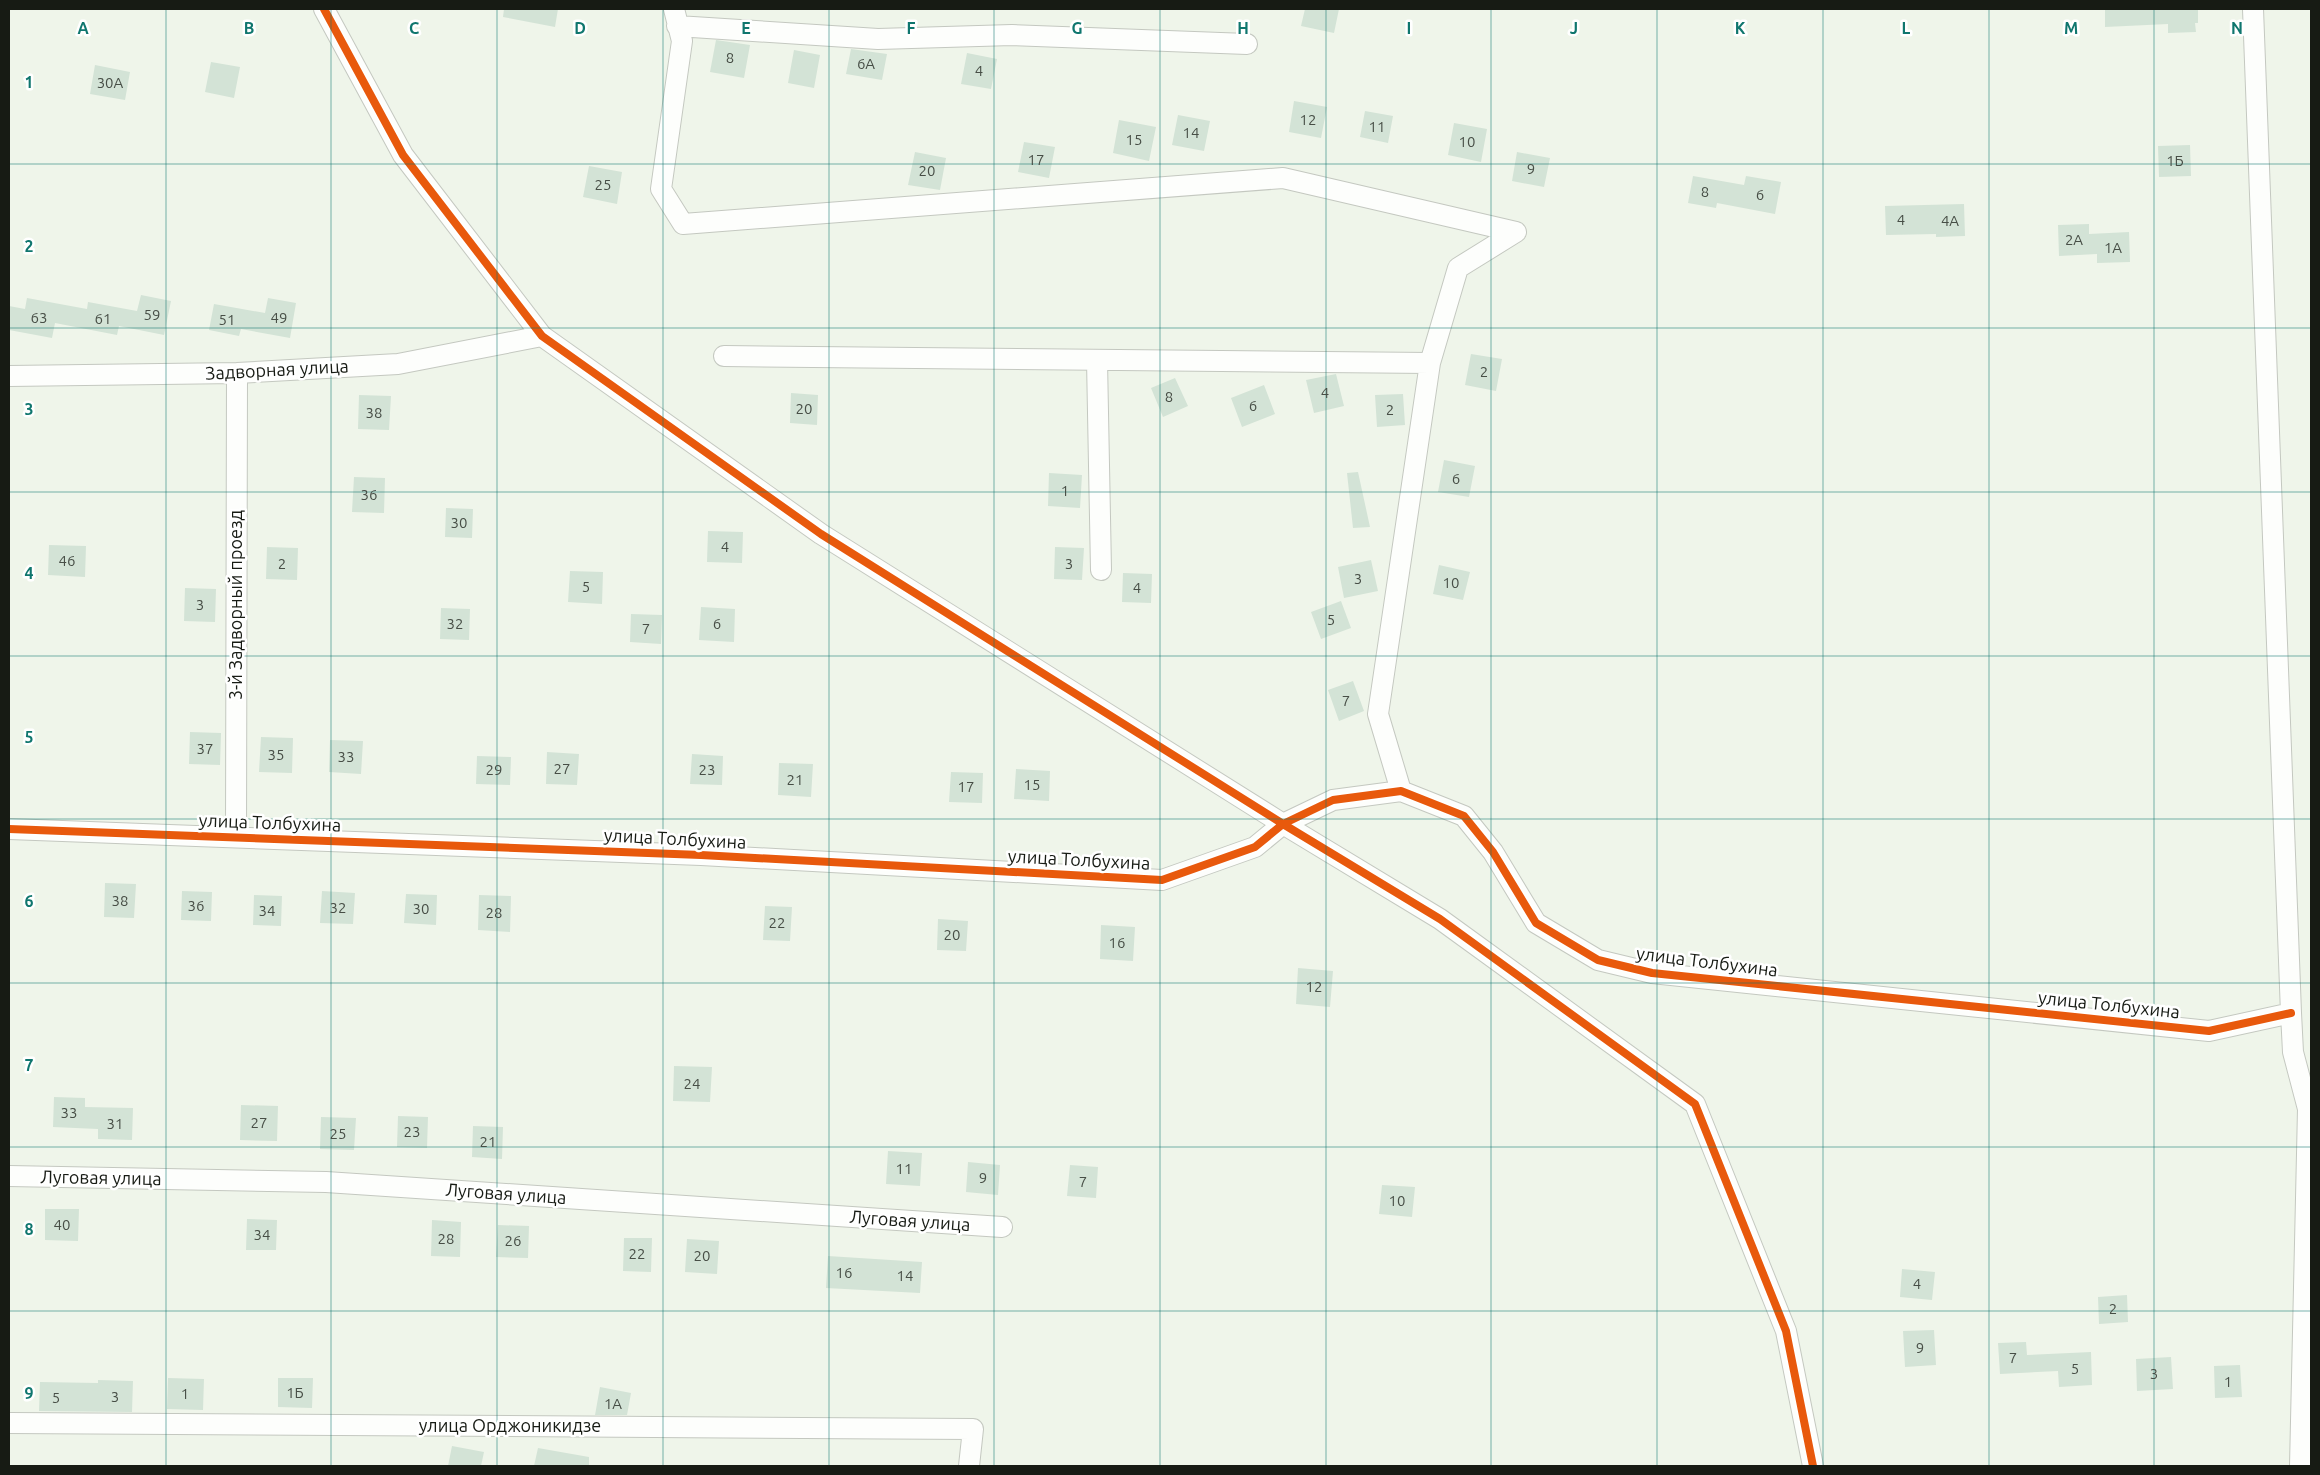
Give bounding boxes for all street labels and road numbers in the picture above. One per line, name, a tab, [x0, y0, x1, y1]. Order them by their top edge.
street label: Задворная улица	[205, 355, 349, 383]
street label: 3-й Задворный проезд	[225, 509, 245, 700]
street label: улица Толбухина	[198, 810, 342, 834]
street label: улица Толбухина	[603, 824, 747, 852]
street label: улица Толбухина	[1007, 845, 1151, 873]
street label: улица Толбухина	[1635, 942, 1779, 980]
street label: улица Толбухина	[2037, 987, 2181, 1021]
street label: Луговая улица	[40, 1166, 162, 1188]
street label: Луговая улица	[445, 1179, 567, 1207]
street label: Луговая улица	[849, 1206, 971, 1234]
street label: улица Орджоникидзе	[419, 1415, 601, 1435]

